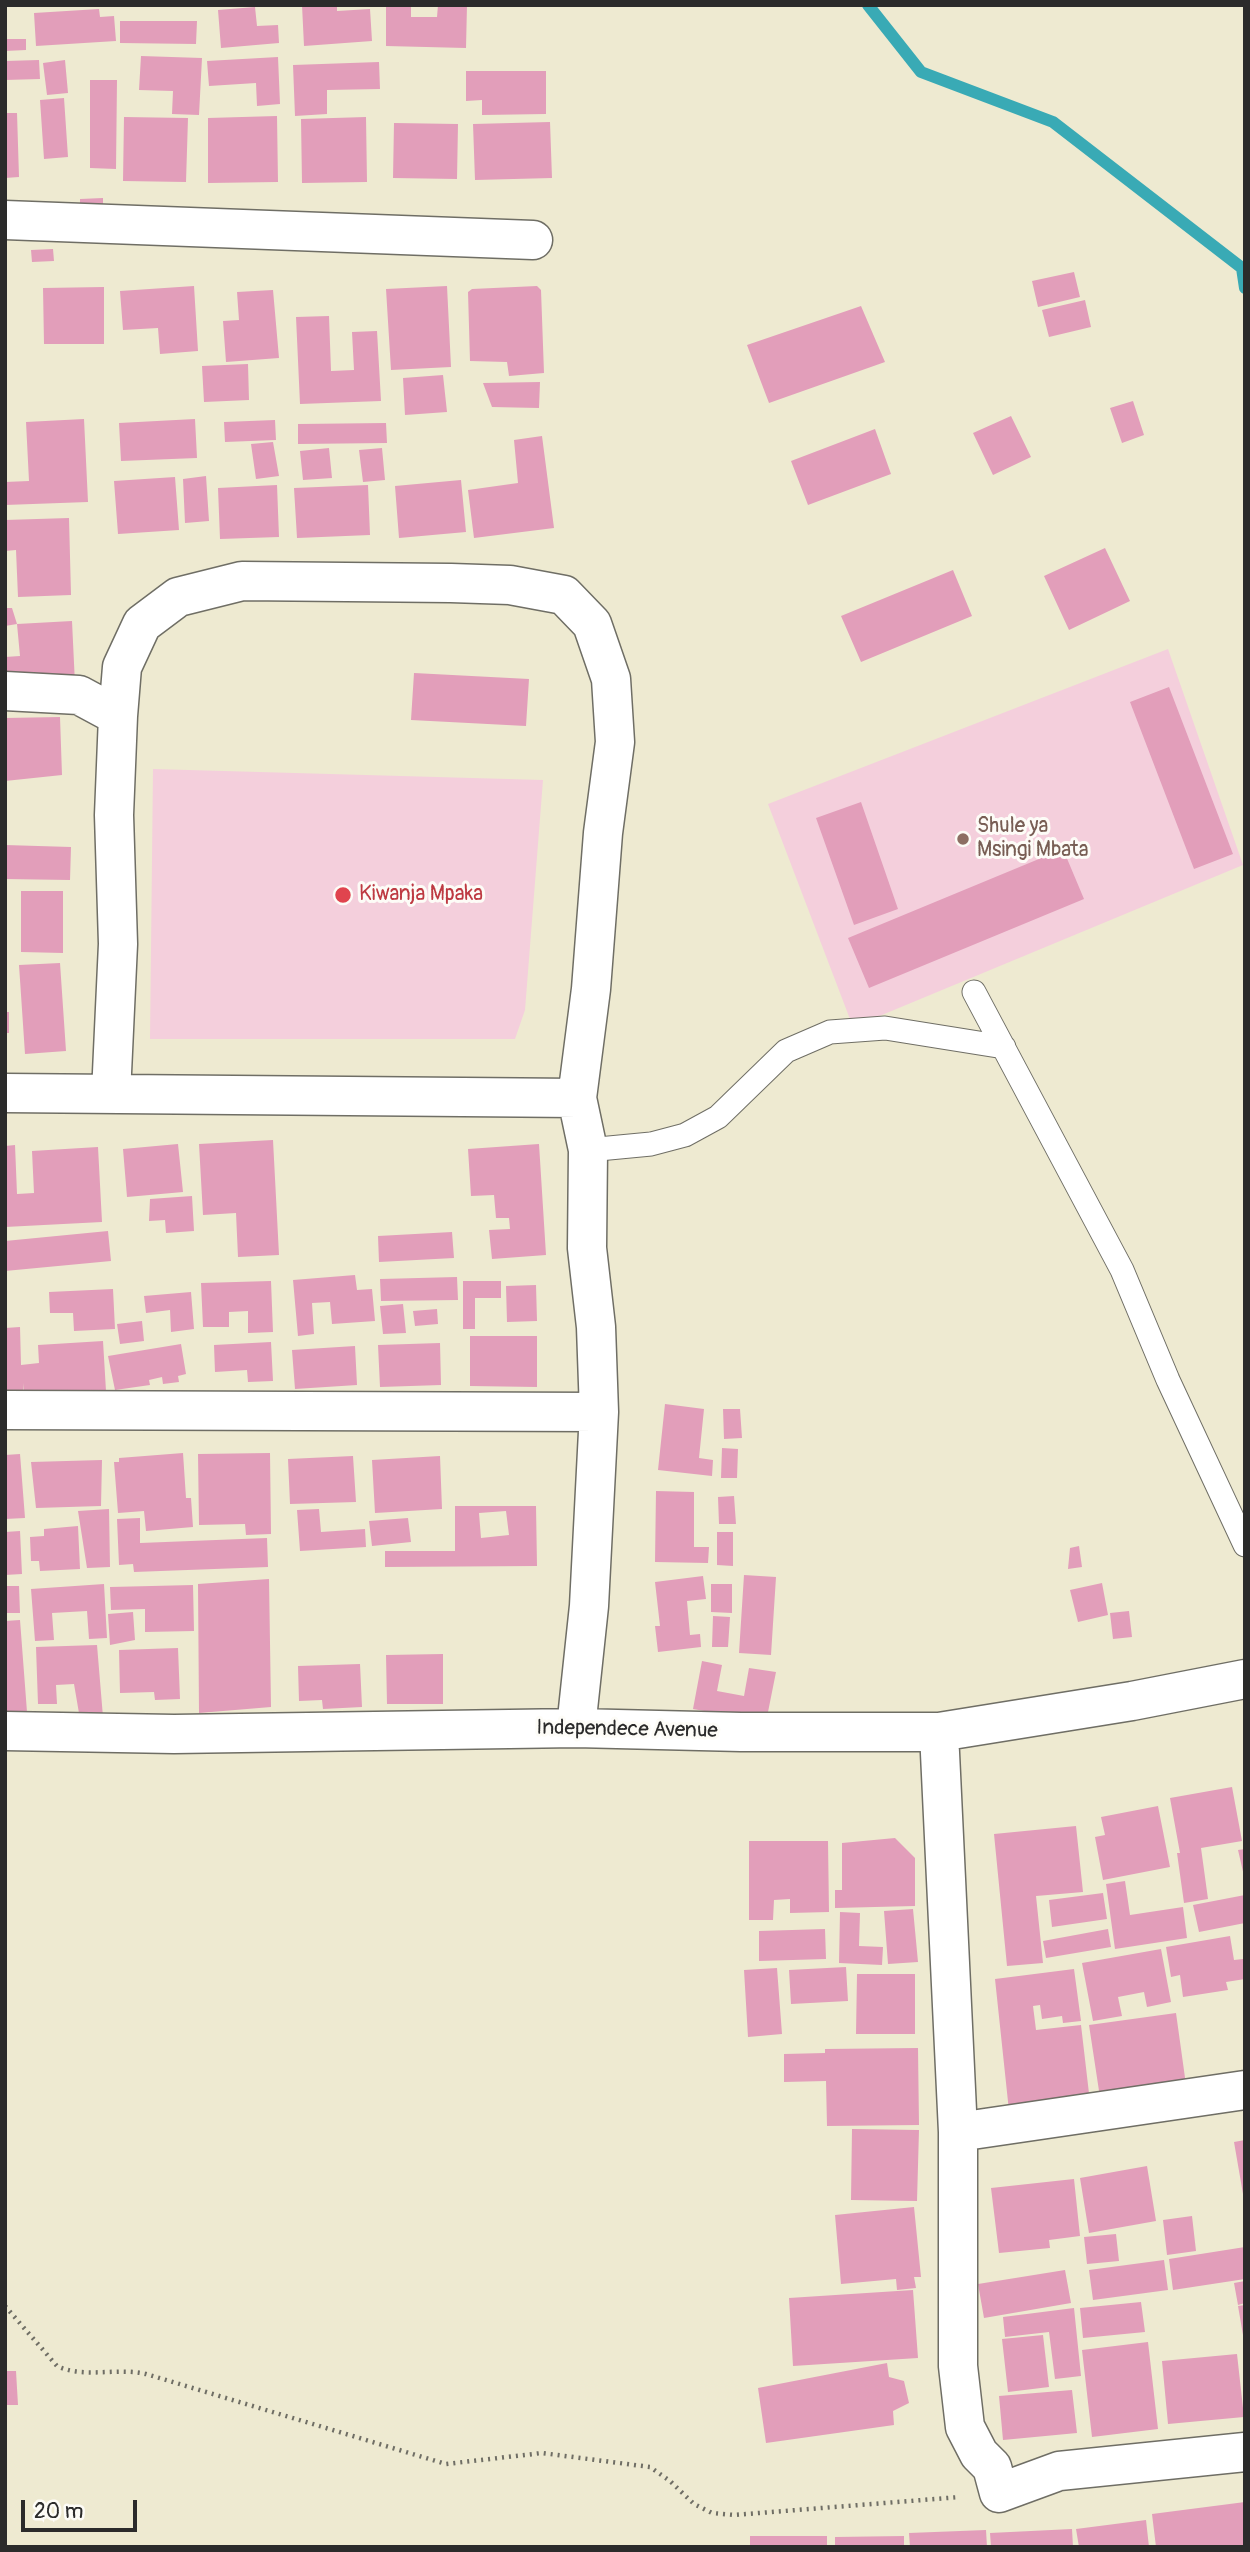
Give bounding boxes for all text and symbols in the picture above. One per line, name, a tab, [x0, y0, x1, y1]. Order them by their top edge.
place label: Shule ya Msingi Mbata	[977, 814, 1089, 864]
marker: Shule ya Msingi Mbata	[955, 831, 971, 847]
place label: Kiwanja Mpaka	[359, 882, 483, 908]
marker: Kiwanja Mpaka	[333, 885, 353, 905]
street label: Independece Avenue	[536, 1716, 718, 1744]
scale bar	[24, 2486, 140, 2530]
text: 20 m	[34, 2498, 83, 2525]

